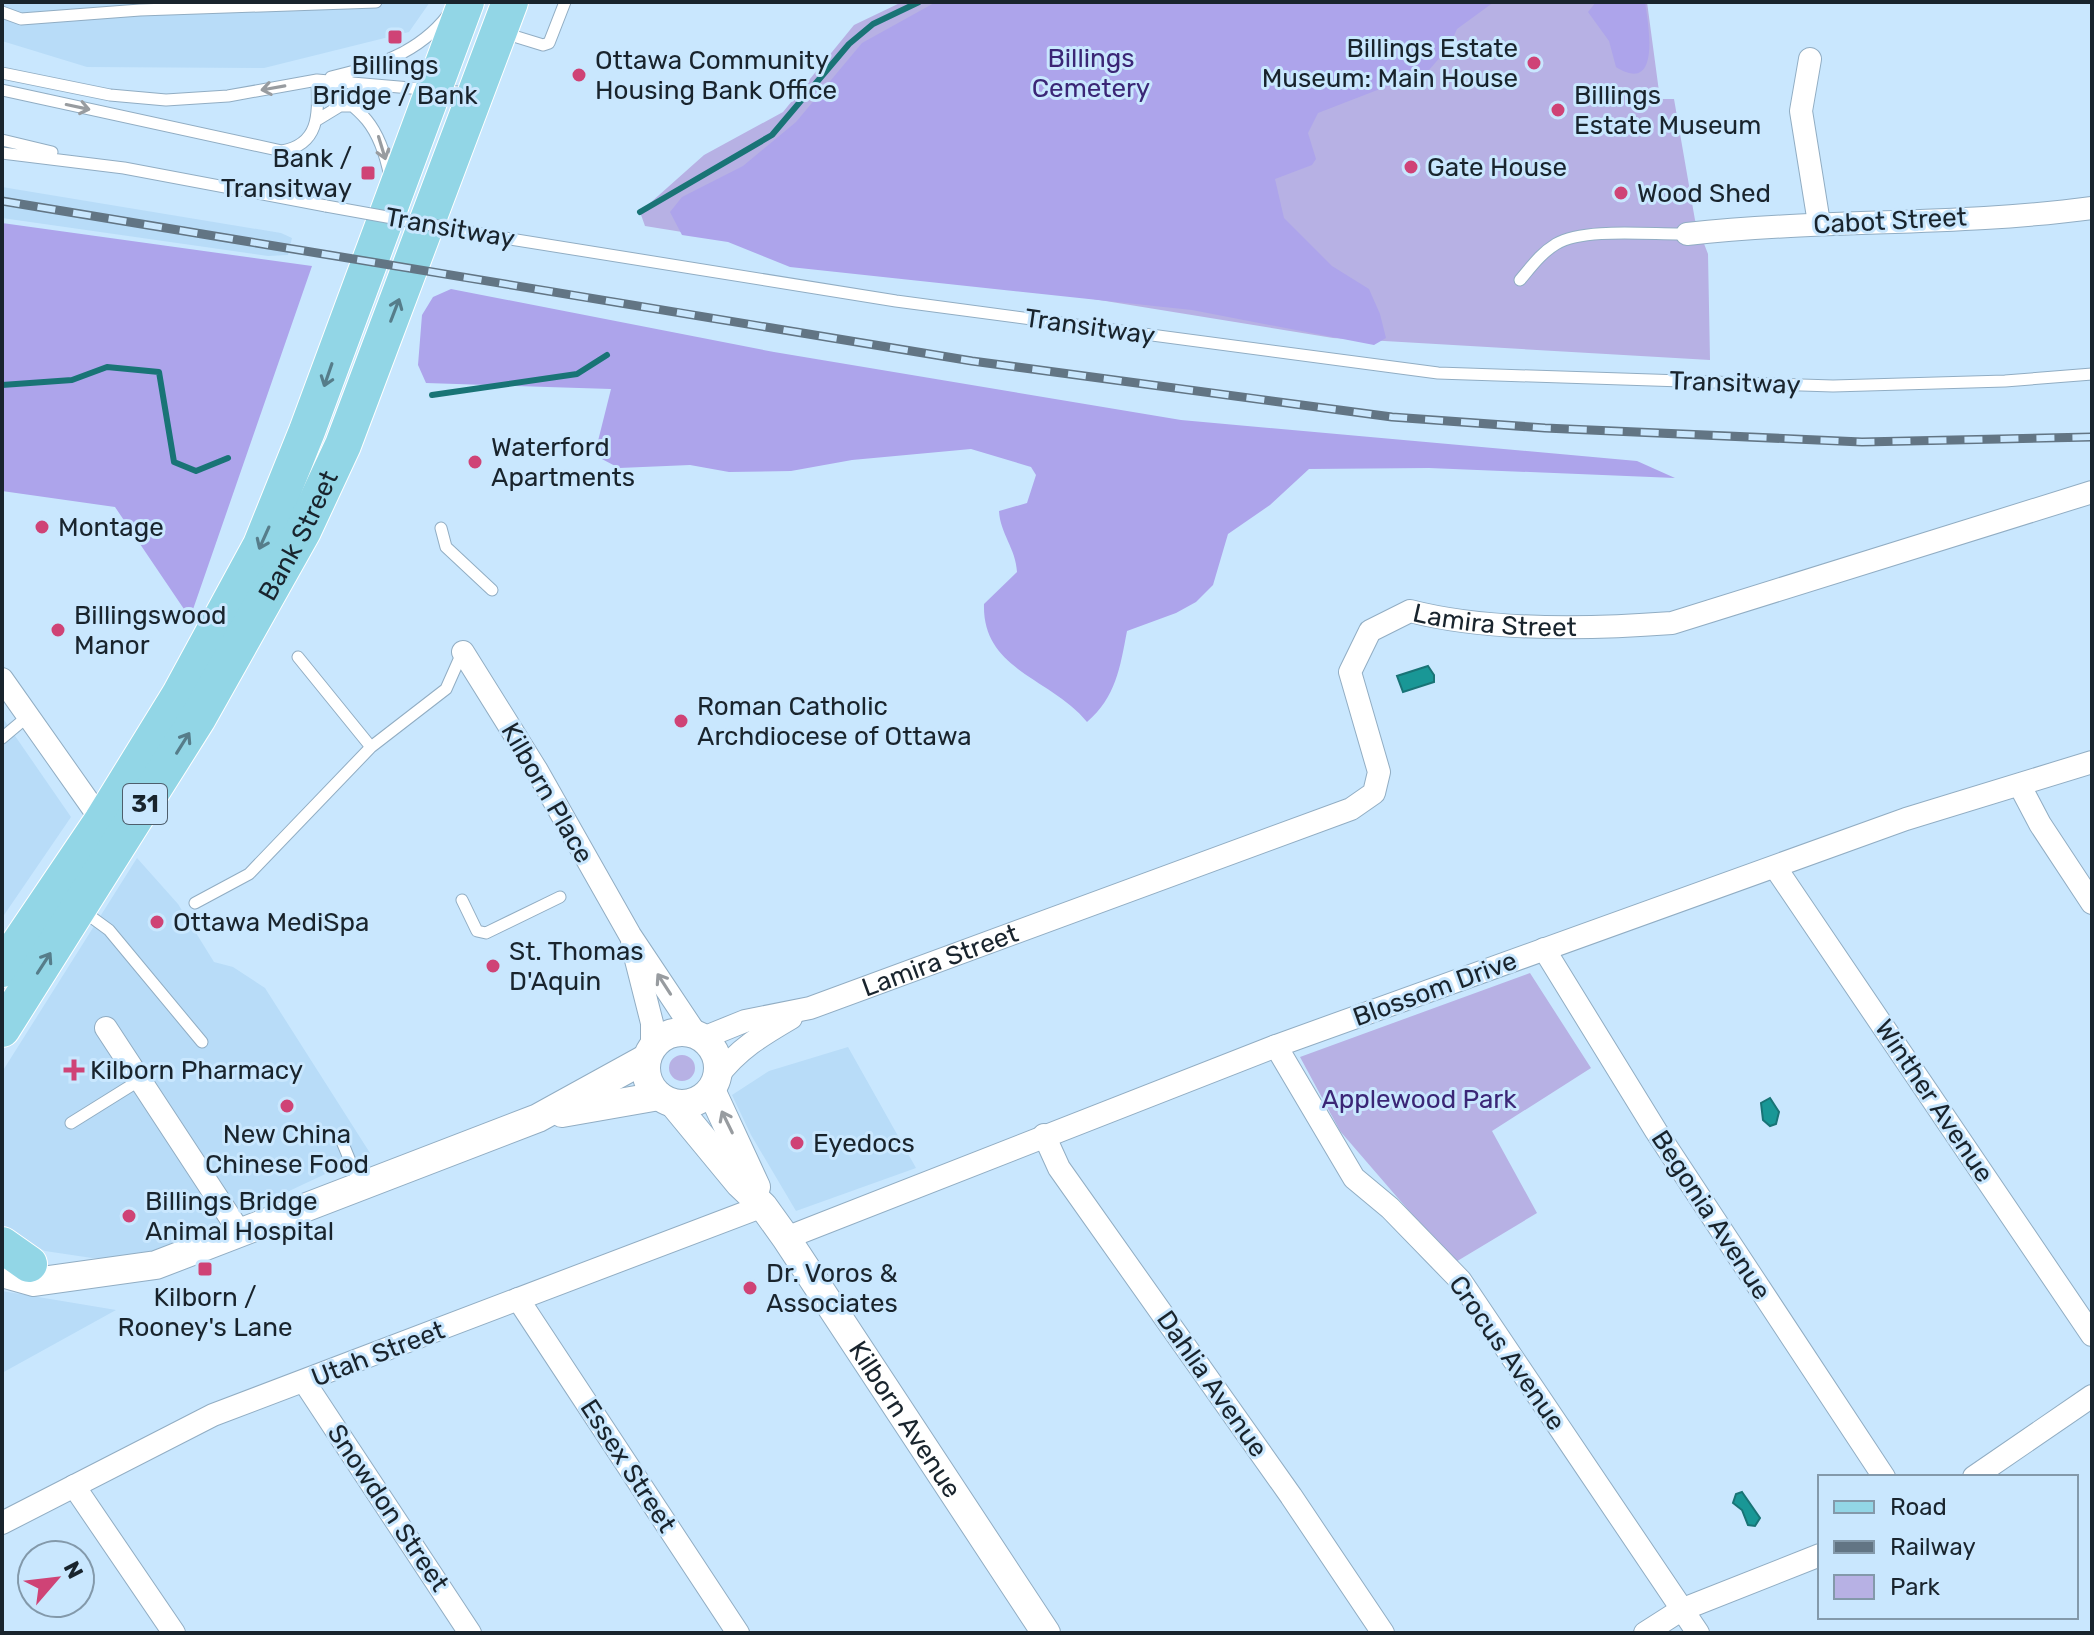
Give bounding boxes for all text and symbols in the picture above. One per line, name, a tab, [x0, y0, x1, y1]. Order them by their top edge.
marker: Billings Bridge / Bank	[386, 28, 404, 46]
place label: Billings Estate Museum: Main House	[1262, 33, 1518, 94]
park label: Billings Cemetery	[1032, 43, 1150, 104]
place label: Ottawa Community Housing Bank Office	[595, 45, 837, 106]
place label: Billings Bridge / Bank	[312, 50, 478, 111]
marker: Billings Estate Museum: Main House	[1525, 54, 1543, 72]
marker: Ottawa Community Housing Bank Office	[570, 66, 588, 84]
place label: Billings Estate Museum	[1574, 80, 1761, 141]
one-way arrow	[260, 81, 286, 96]
one-way arrow	[65, 100, 90, 115]
marker: Billings Estate Museum	[1549, 101, 1567, 119]
one-way arrow	[376, 135, 391, 160]
place label: Bank / Transitway	[221, 143, 352, 204]
place label: Gate House	[1427, 152, 1567, 183]
marker: Gate House	[1402, 158, 1420, 176]
marker: Bank / Transitway	[359, 164, 377, 182]
place label: Wood Shed	[1637, 178, 1771, 209]
marker: Wood Shed	[1612, 184, 1630, 202]
street label: Transitway	[383, 201, 517, 255]
street label: Cabot Street	[1812, 202, 1968, 240]
one-way arrow	[389, 298, 403, 323]
street label: Transitway	[1023, 303, 1157, 351]
one-way arrow	[319, 362, 334, 387]
street label: Transitway	[1669, 365, 1801, 401]
place label: Waterford Apartments	[491, 432, 635, 493]
marker: Waterford Apartments	[466, 453, 484, 471]
street label: Bank Street	[252, 465, 344, 606]
place label: Montage	[58, 512, 164, 543]
marker: Montage	[33, 518, 51, 536]
one-way arrow	[256, 526, 271, 550]
street label: Lamira Street	[1410, 597, 1577, 643]
place label: Billingswood Manor	[74, 600, 227, 661]
marker: Billingswood Manor	[49, 621, 67, 639]
place label: Roman Catholic Archdiocese of Ottawa	[697, 691, 972, 752]
marker: Roman Catholic Archdiocese of Ottawa	[672, 712, 690, 730]
street label: Kilborn Place	[494, 717, 600, 869]
one-way arrow	[175, 732, 191, 755]
road number: 31	[123, 784, 167, 824]
place label: Ottawa MediSpa	[173, 907, 369, 938]
marker: Ottawa MediSpa	[148, 913, 166, 931]
street label: Lamira Street	[858, 917, 1022, 1003]
place label: St. Thomas D'Aquin	[509, 936, 644, 997]
street label: Blossom Drive	[1349, 945, 1521, 1033]
one-way arrow	[37, 952, 53, 975]
marker: St. Thomas D'Aquin	[484, 957, 502, 975]
one-way arrow	[656, 973, 672, 996]
street label: Winther Avenue	[1868, 1014, 2000, 1188]
place label: Kilborn Pharmacy	[90, 1055, 303, 1086]
marker: Kilborn Pharmacy	[65, 1061, 83, 1079]
park label: Applewood Park	[1321, 1084, 1517, 1115]
marker: New China Chinese Food	[278, 1097, 296, 1115]
one-way arrow	[718, 1111, 734, 1135]
place label: New China Chinese Food	[205, 1119, 369, 1180]
street label: Begonia Avenue	[1645, 1125, 1777, 1305]
place label: Eyedocs	[813, 1128, 915, 1159]
marker: Eyedocs	[788, 1134, 806, 1152]
place label: Billings Bridge Animal Hospital	[145, 1186, 334, 1247]
marker: Billings Bridge Animal Hospital	[120, 1207, 138, 1225]
place label: Dr. Voros & Associates	[766, 1258, 898, 1319]
marker: Kilborn / Rooney's Lane	[196, 1260, 214, 1278]
street label: Crocus Avenue	[1442, 1270, 1572, 1436]
marker: Dr. Voros & Associates	[741, 1279, 759, 1297]
place label: Kilborn / Rooney's Lane	[118, 1282, 292, 1343]
street label: Dahlia Avenue	[1150, 1305, 1274, 1463]
street label: Utah Street	[307, 1314, 449, 1394]
street label: Kilborn Avenue	[843, 1335, 968, 1503]
street label: Essex Street	[574, 1394, 682, 1538]
street label: Snowdon Street	[321, 1419, 455, 1597]
legend	[1818, 1475, 2078, 1619]
text: Road	[1890, 1493, 1947, 1521]
text: Railway	[1890, 1533, 1976, 1561]
north arrow	[16, 1539, 96, 1619]
text: N	[58, 1557, 89, 1583]
text: Park	[1890, 1573, 1941, 1601]

